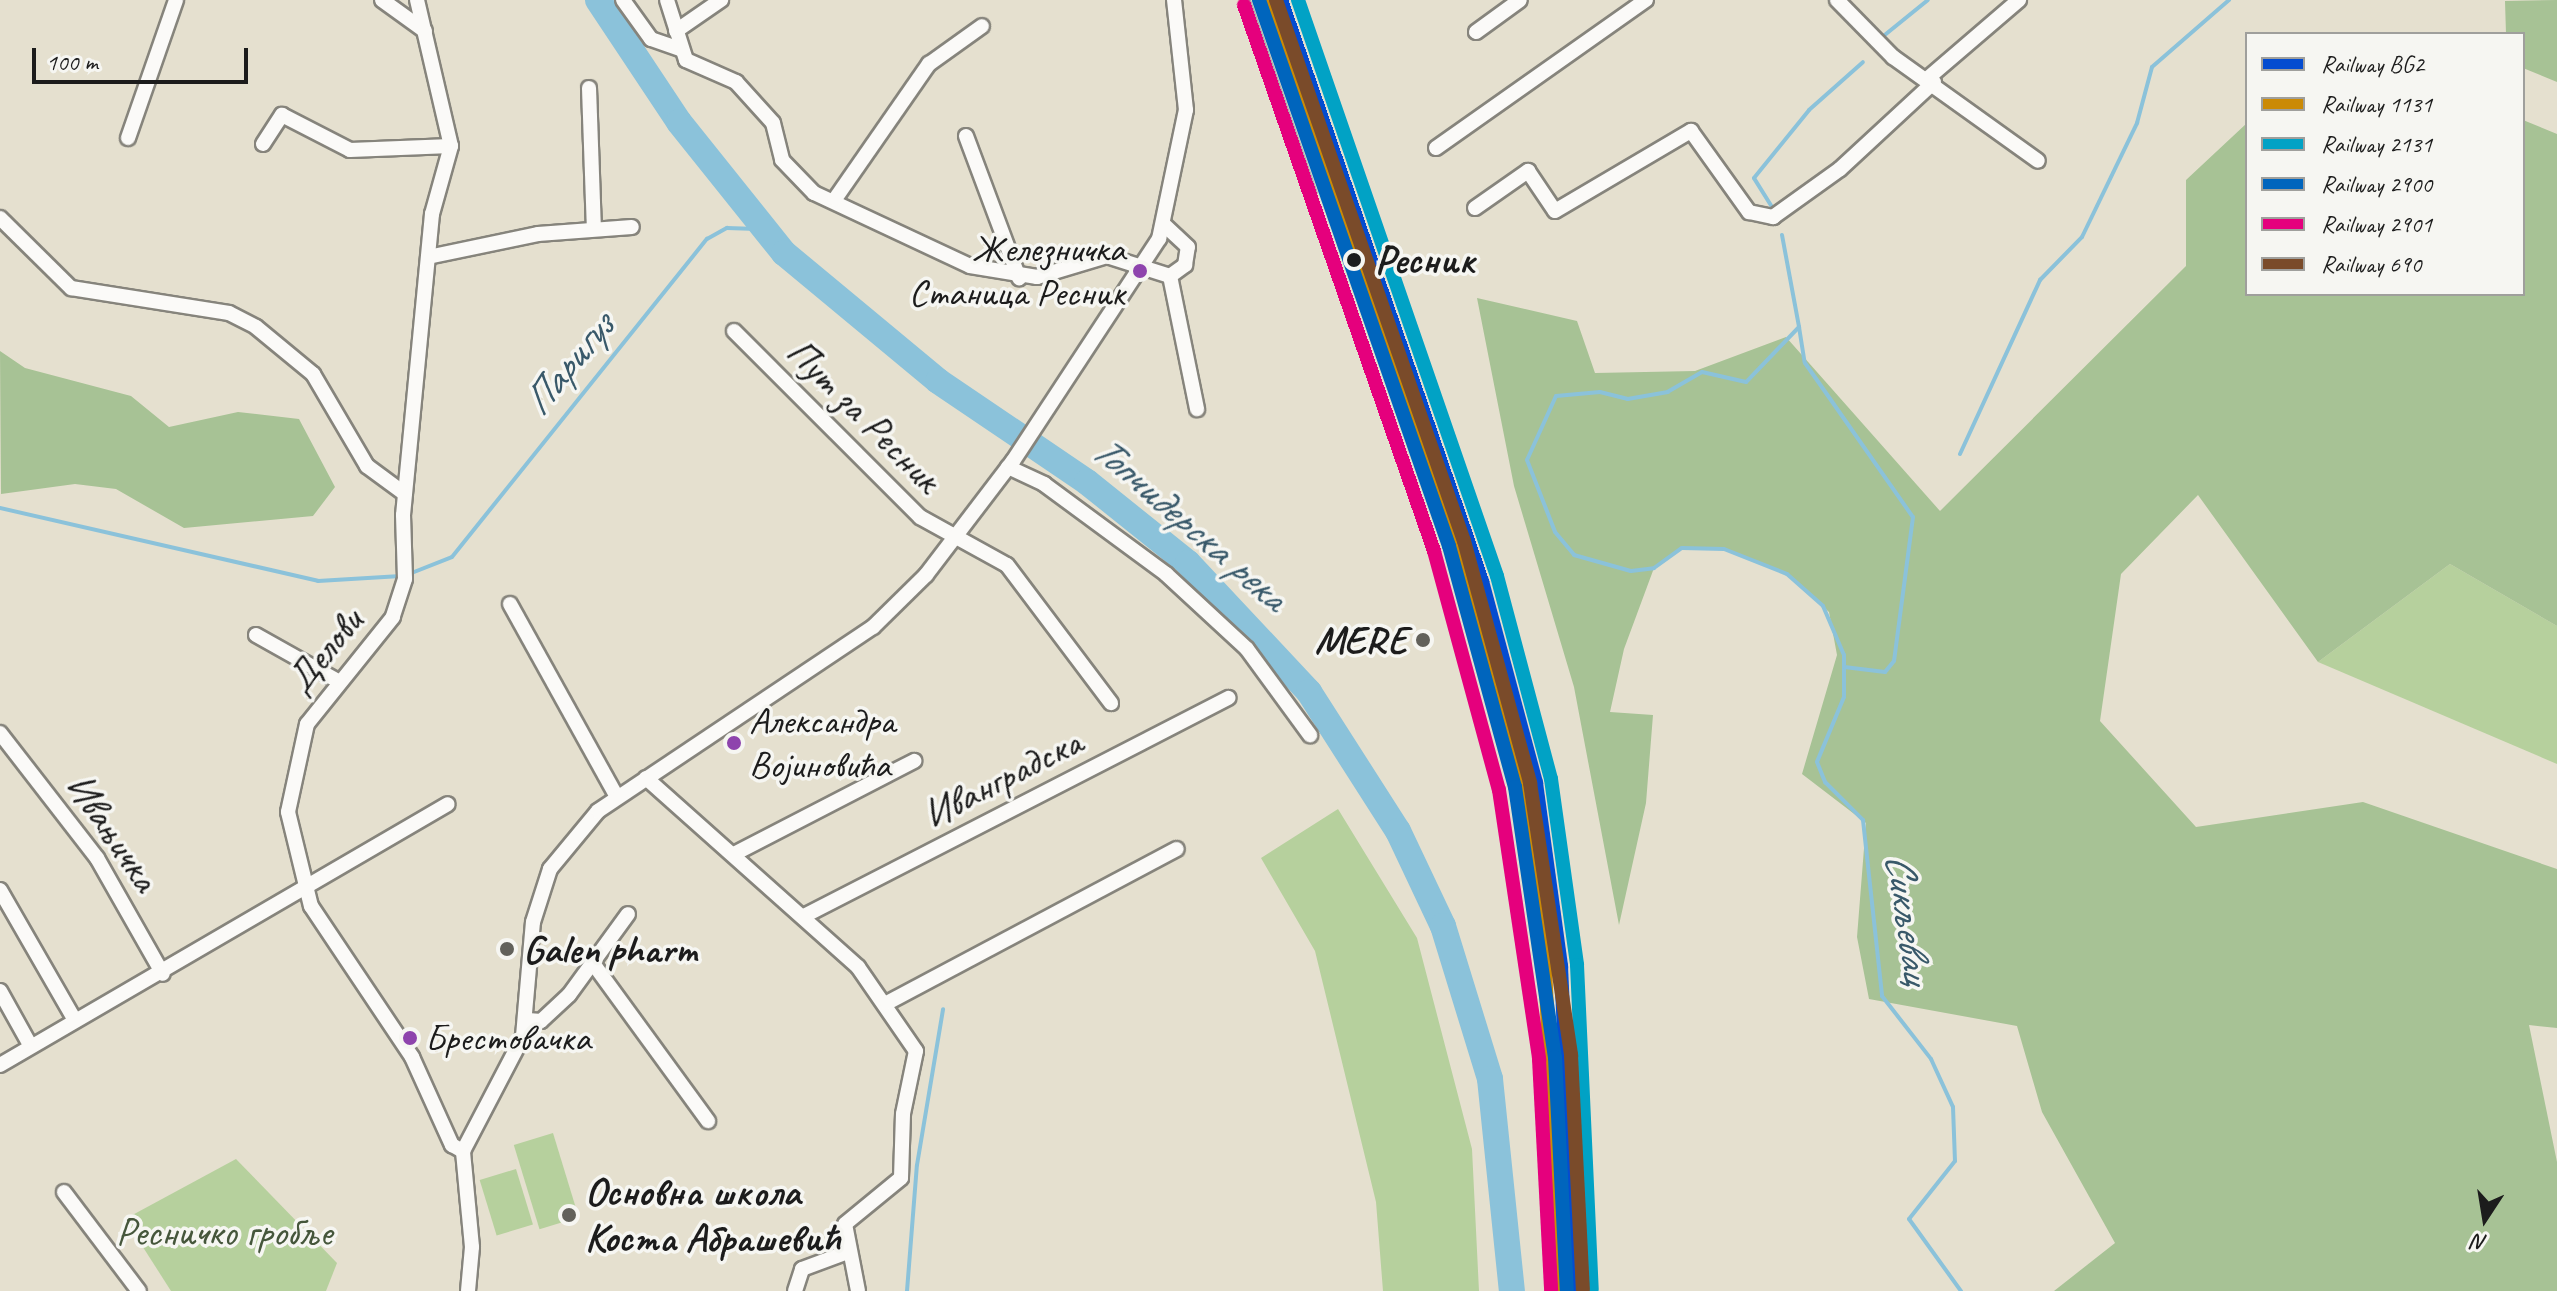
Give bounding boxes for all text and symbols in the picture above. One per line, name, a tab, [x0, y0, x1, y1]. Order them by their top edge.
scale bar	[36, 32, 252, 82]
legend	[2245, 32, 2525, 296]
text: 100 m	[46, 47, 98, 77]
text: Railway BG2	[2321, 49, 2424, 79]
text: Railway 1131	[2321, 89, 2432, 119]
text: Railway 2131	[2321, 129, 2432, 159]
text: Railway 2900	[2321, 169, 2432, 199]
text: Railway 2901	[2321, 209, 2432, 239]
place label: Железничка Станица Ресник	[909, 226, 1125, 316]
place label: Ресник	[1375, 236, 1475, 284]
marker: Ресник	[1340, 246, 1368, 274]
text: Railway 690	[2321, 249, 2421, 279]
marker: Железничка Станица Ресник	[1132, 263, 1148, 279]
water label: Паригуз	[512, 304, 624, 426]
street label: Пут за Ресник	[777, 328, 951, 502]
water label: Топчидерска река	[1081, 425, 1297, 621]
street label: Делови	[275, 599, 373, 703]
place label: MERE	[1315, 616, 1407, 664]
marker: MERE	[1414, 631, 1432, 649]
place label: Александра Војиновића	[749, 698, 895, 788]
street label: Иванградска	[915, 718, 1089, 838]
marker: Александра Војиновића	[726, 735, 742, 751]
street label: Ивањичка	[56, 764, 170, 900]
water label: Сикљевац	[1874, 850, 1942, 986]
place label: Galen pharm	[523, 925, 698, 973]
marker: Galen pharm	[498, 940, 516, 958]
place label: Брестовачка	[425, 1015, 591, 1061]
marker: Брестовачка	[402, 1030, 418, 1046]
place label: Основна школа Коста Абрашевић	[585, 1168, 841, 1262]
north arrow	[2445, 1179, 2525, 1259]
marker: Основна школа Коста Абрашевић	[560, 1206, 578, 1224]
park label: Ресничко гробље	[116, 1208, 332, 1256]
text: N	[2470, 1227, 2490, 1258]

